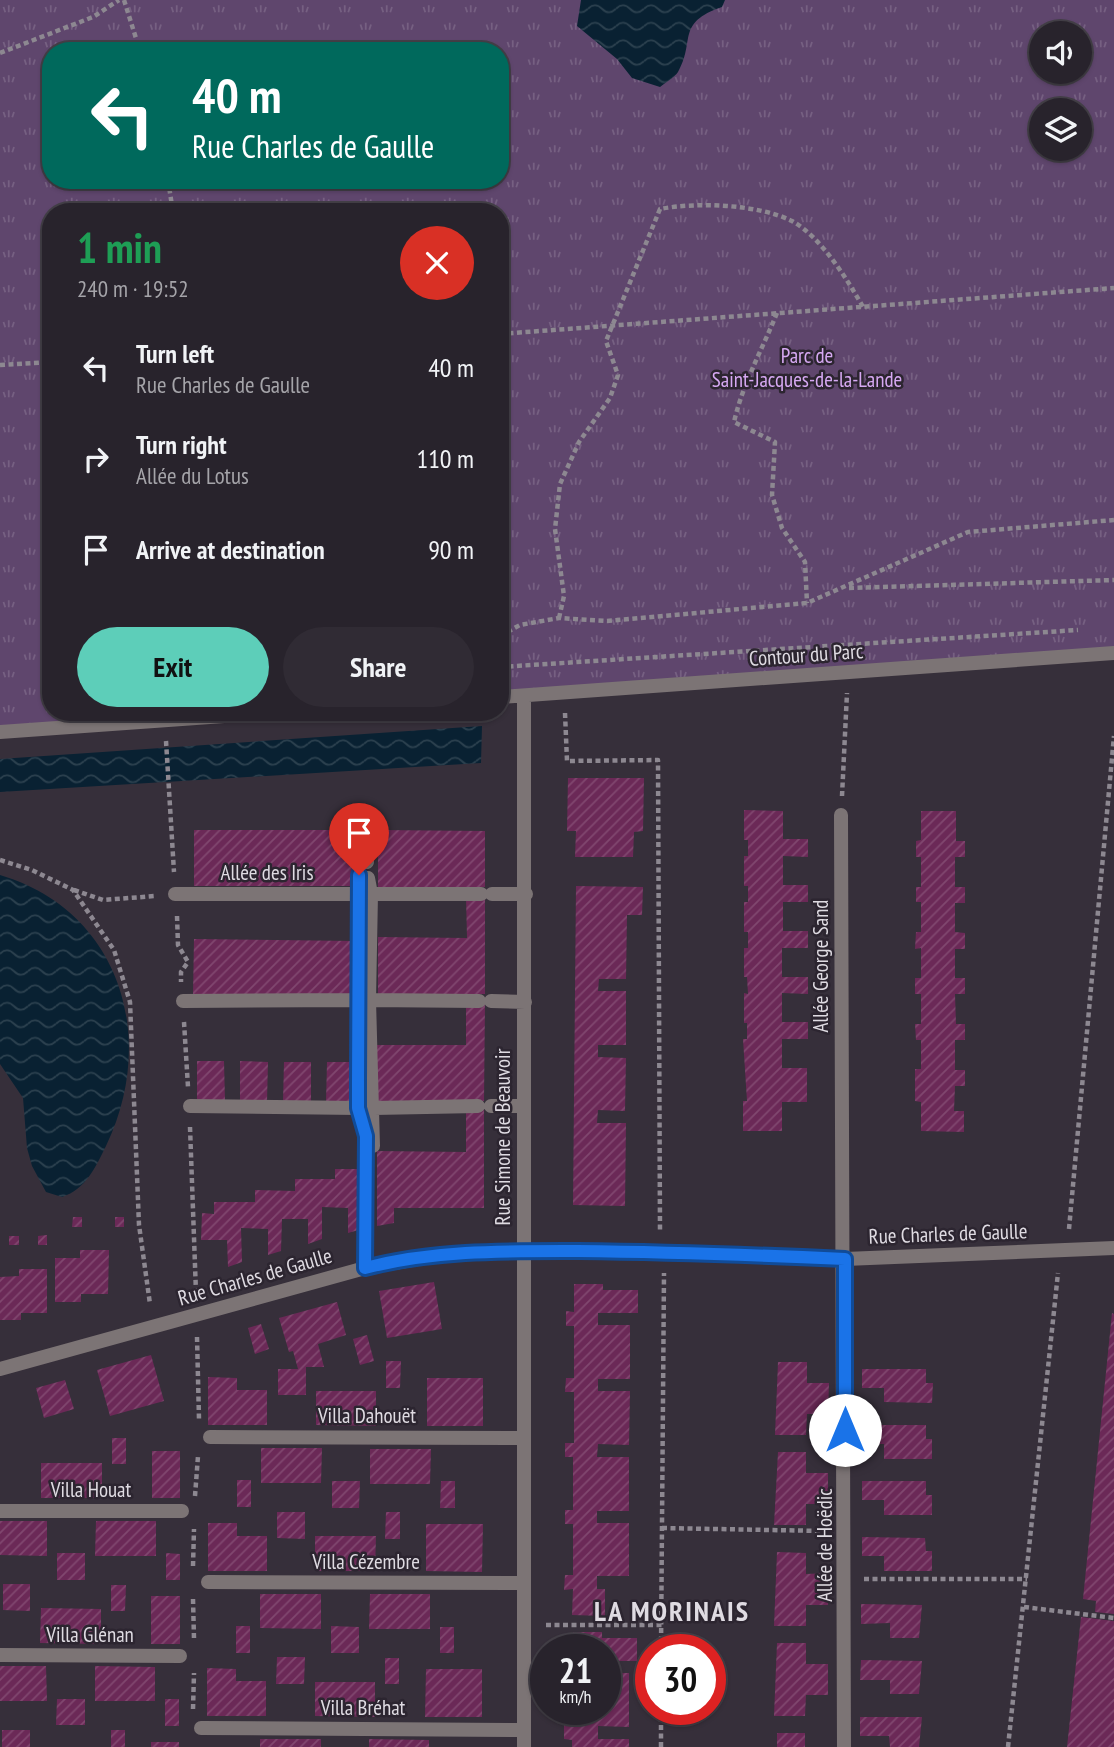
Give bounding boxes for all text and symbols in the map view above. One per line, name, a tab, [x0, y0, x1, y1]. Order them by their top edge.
map controls	[1029, 21, 1092, 161]
button: sound	[1029, 21, 1092, 84]
text: 40 m	[192, 63, 281, 127]
icon: left	[77, 70, 168, 161]
button: layers	[1029, 98, 1092, 161]
text: Rue Charles de Gaulle	[192, 125, 434, 167]
text: 1 min	[77, 220, 162, 275]
button: close	[400, 226, 474, 300]
text: 240 m · 19:52	[77, 274, 189, 303]
text: Turn left	[136, 337, 214, 370]
park label: Parc de Saint-Jacques-de-la-Lande	[712, 342, 902, 393]
icon: left	[77, 349, 115, 387]
text: 40 m	[428, 351, 474, 384]
text: Rue Charles de Gaulle	[136, 370, 310, 399]
text: Turn right	[136, 428, 227, 461]
icon: right	[77, 440, 115, 478]
text: 110 m	[416, 442, 474, 475]
text: Allée du Lotus	[136, 461, 249, 490]
icon: arrive	[77, 531, 115, 569]
text: Arrive at destination	[136, 533, 325, 566]
text: 90 m	[428, 533, 474, 566]
button: Exit	[77, 627, 269, 707]
button: Share	[283, 627, 474, 707]
street label: Contour du Parc	[748, 637, 865, 672]
pin	[329, 803, 389, 875]
icon: arrive	[340, 814, 378, 852]
street label: Allée des Iris	[221, 859, 313, 886]
street label: Allée George Sand	[807, 900, 834, 1032]
street label: Rue Simone de Beauvoir	[489, 1048, 516, 1225]
street label: Rue Charles de Gaulle	[868, 1217, 1028, 1250]
street label: Rue Charles de Gaulle	[175, 1242, 335, 1311]
position arrow	[808, 1393, 882, 1467]
street label: Villa Dahouët	[317, 1402, 416, 1429]
street label: Villa Houat	[50, 1476, 131, 1503]
street label: Allée de Hoëdic	[811, 1488, 838, 1602]
street label: Villa Cézembre	[311, 1548, 420, 1575]
district label: LA MORINAIS	[594, 1592, 750, 1629]
street label: Villa Glénan	[45, 1621, 134, 1648]
speed limit sign: 30	[635, 1634, 726, 1725]
text: 21	[559, 1647, 592, 1693]
text: km/h	[560, 1685, 591, 1708]
street label: Villa Bréhat	[320, 1694, 406, 1721]

